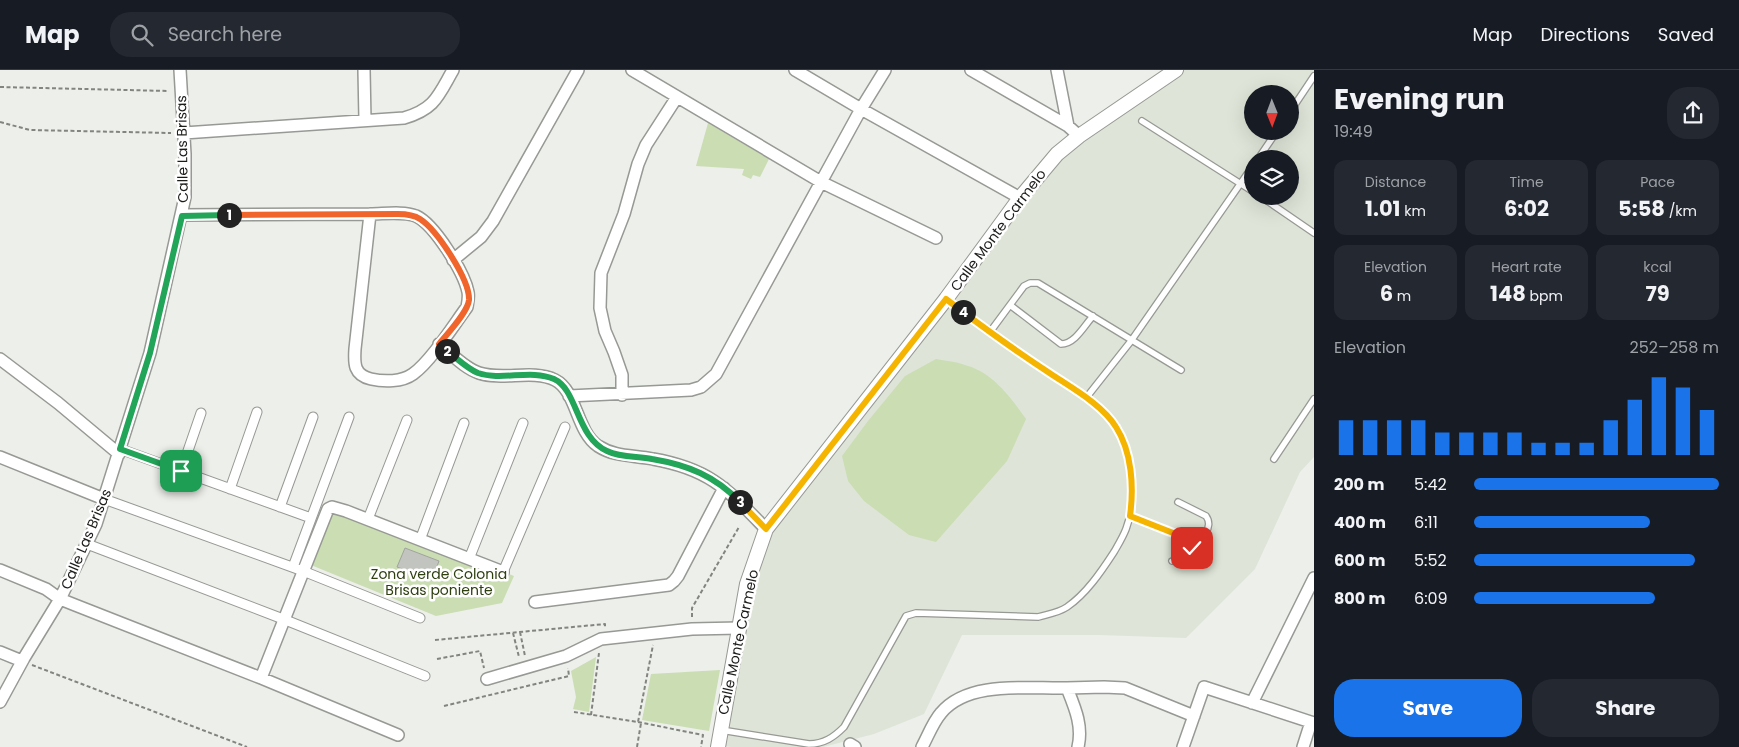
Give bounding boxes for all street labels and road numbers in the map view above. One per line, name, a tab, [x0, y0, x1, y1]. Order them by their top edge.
street label: Calle Las Brisas	[171, 95, 193, 203]
street label: Calle Monte Carmelo	[945, 165, 1051, 295]
street label: Calle Las Brisas	[56, 486, 116, 592]
street label: Calle Monte Carmelo	[713, 567, 763, 717]

